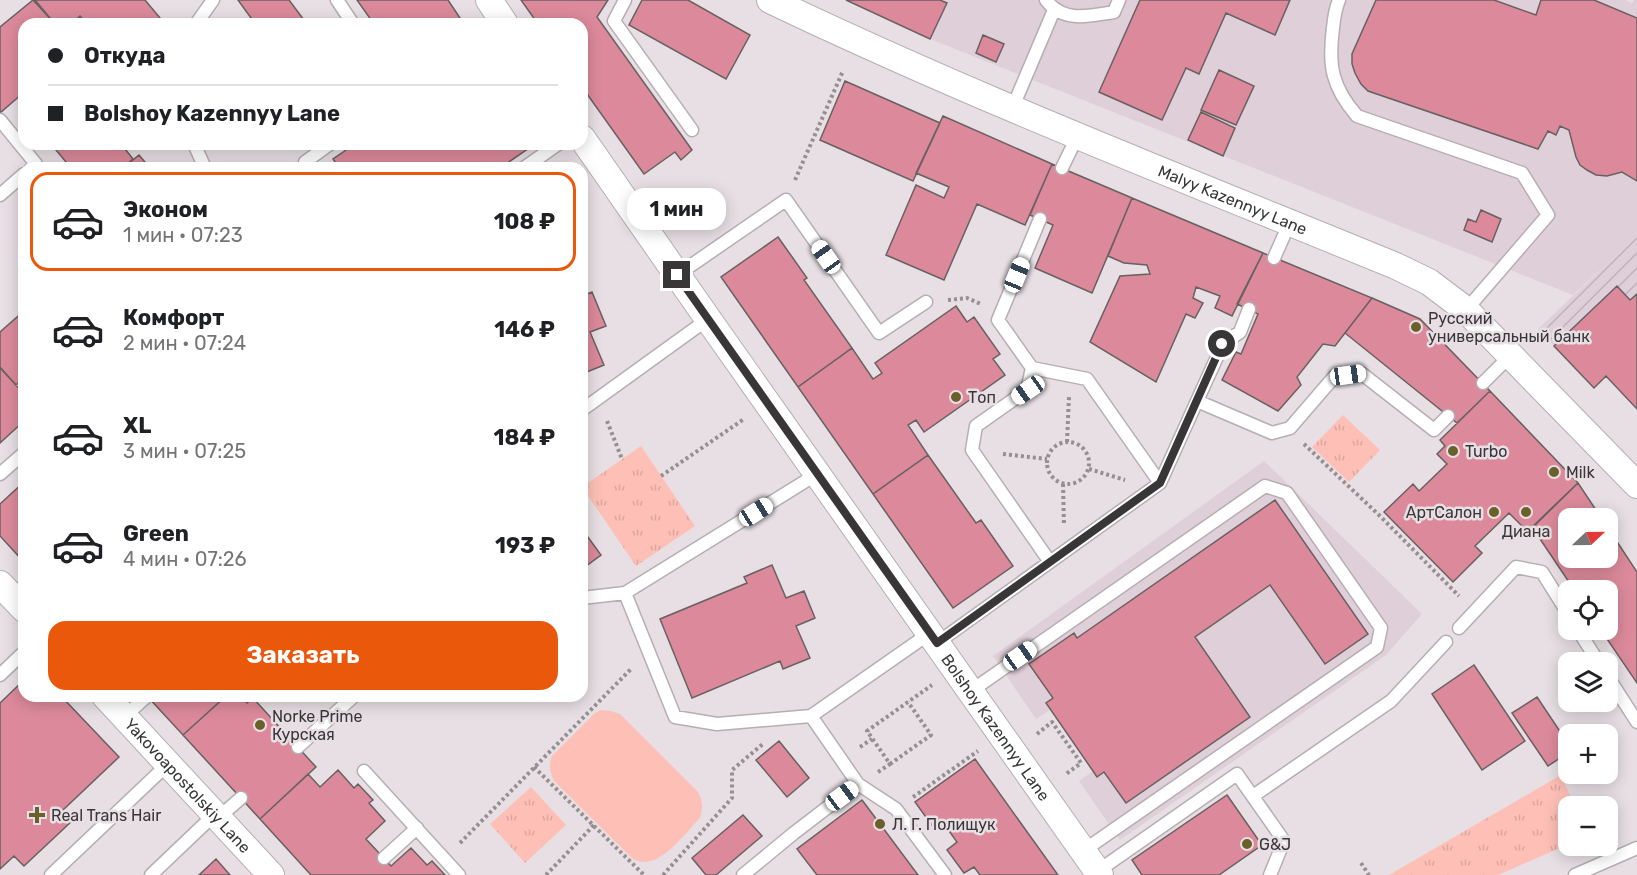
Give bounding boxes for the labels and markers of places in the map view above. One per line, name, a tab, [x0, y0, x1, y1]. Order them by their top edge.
place label: Русский универсальный банк	[1428, 309, 1590, 346]
marker: Русский универсальный банк	[1409, 320, 1423, 334]
place label: Топ	[968, 388, 996, 407]
marker: Топ	[949, 390, 963, 404]
place label: Turbo	[1465, 442, 1507, 461]
marker: Turbo	[1446, 444, 1460, 458]
place label: Milk	[1566, 463, 1595, 482]
marker: Milk	[1547, 465, 1561, 479]
place label: АртСалон	[1406, 503, 1482, 522]
marker: АртСалон	[1487, 505, 1501, 519]
marker: Диана	[1519, 505, 1533, 519]
place label: Диана	[1502, 522, 1550, 541]
place label: Norke Prime Курская	[272, 707, 363, 744]
marker: Norke Prime Курская	[253, 718, 267, 732]
marker: Real Trans Hair	[28, 806, 46, 824]
place label: Real Trans Hair	[51, 806, 161, 825]
place label: Л. Г. Полищук	[892, 815, 996, 834]
marker: Л. Г. Полищук	[873, 817, 887, 831]
place label: G&J	[1259, 835, 1291, 854]
marker: G&J	[1240, 837, 1254, 851]

